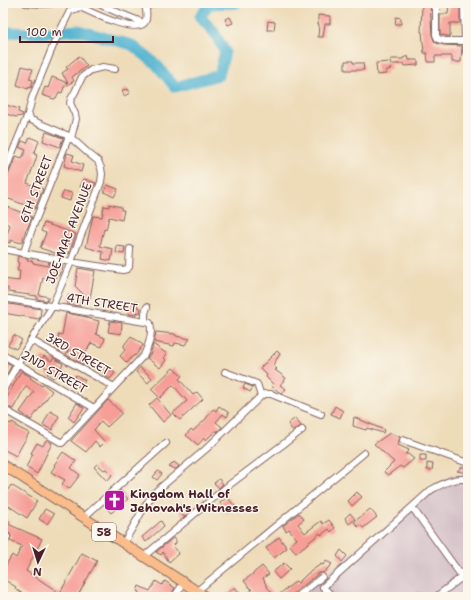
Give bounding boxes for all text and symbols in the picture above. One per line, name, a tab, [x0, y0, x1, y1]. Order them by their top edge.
scale bar	[20, 18, 113, 44]
text: 100 m	[26, 24, 62, 40]
street label: 6TH STREET	[16, 152, 56, 225]
street label: JOE-MAC AVENUE	[42, 180, 96, 286]
street label: 4TH STREET	[65, 289, 139, 317]
street label: 3RD STREET	[42, 329, 114, 379]
street label: 2ND STREET	[18, 347, 90, 398]
place label: Kingdom Hall of Jehovah's Witnesses	[130, 486, 258, 516]
church icon: Kingdom Hall of Jehovah's Witnesses	[102, 488, 128, 514]
road number: 58	[92, 523, 116, 541]
north arrow	[18, 542, 58, 582]
text: N	[32, 564, 42, 579]

